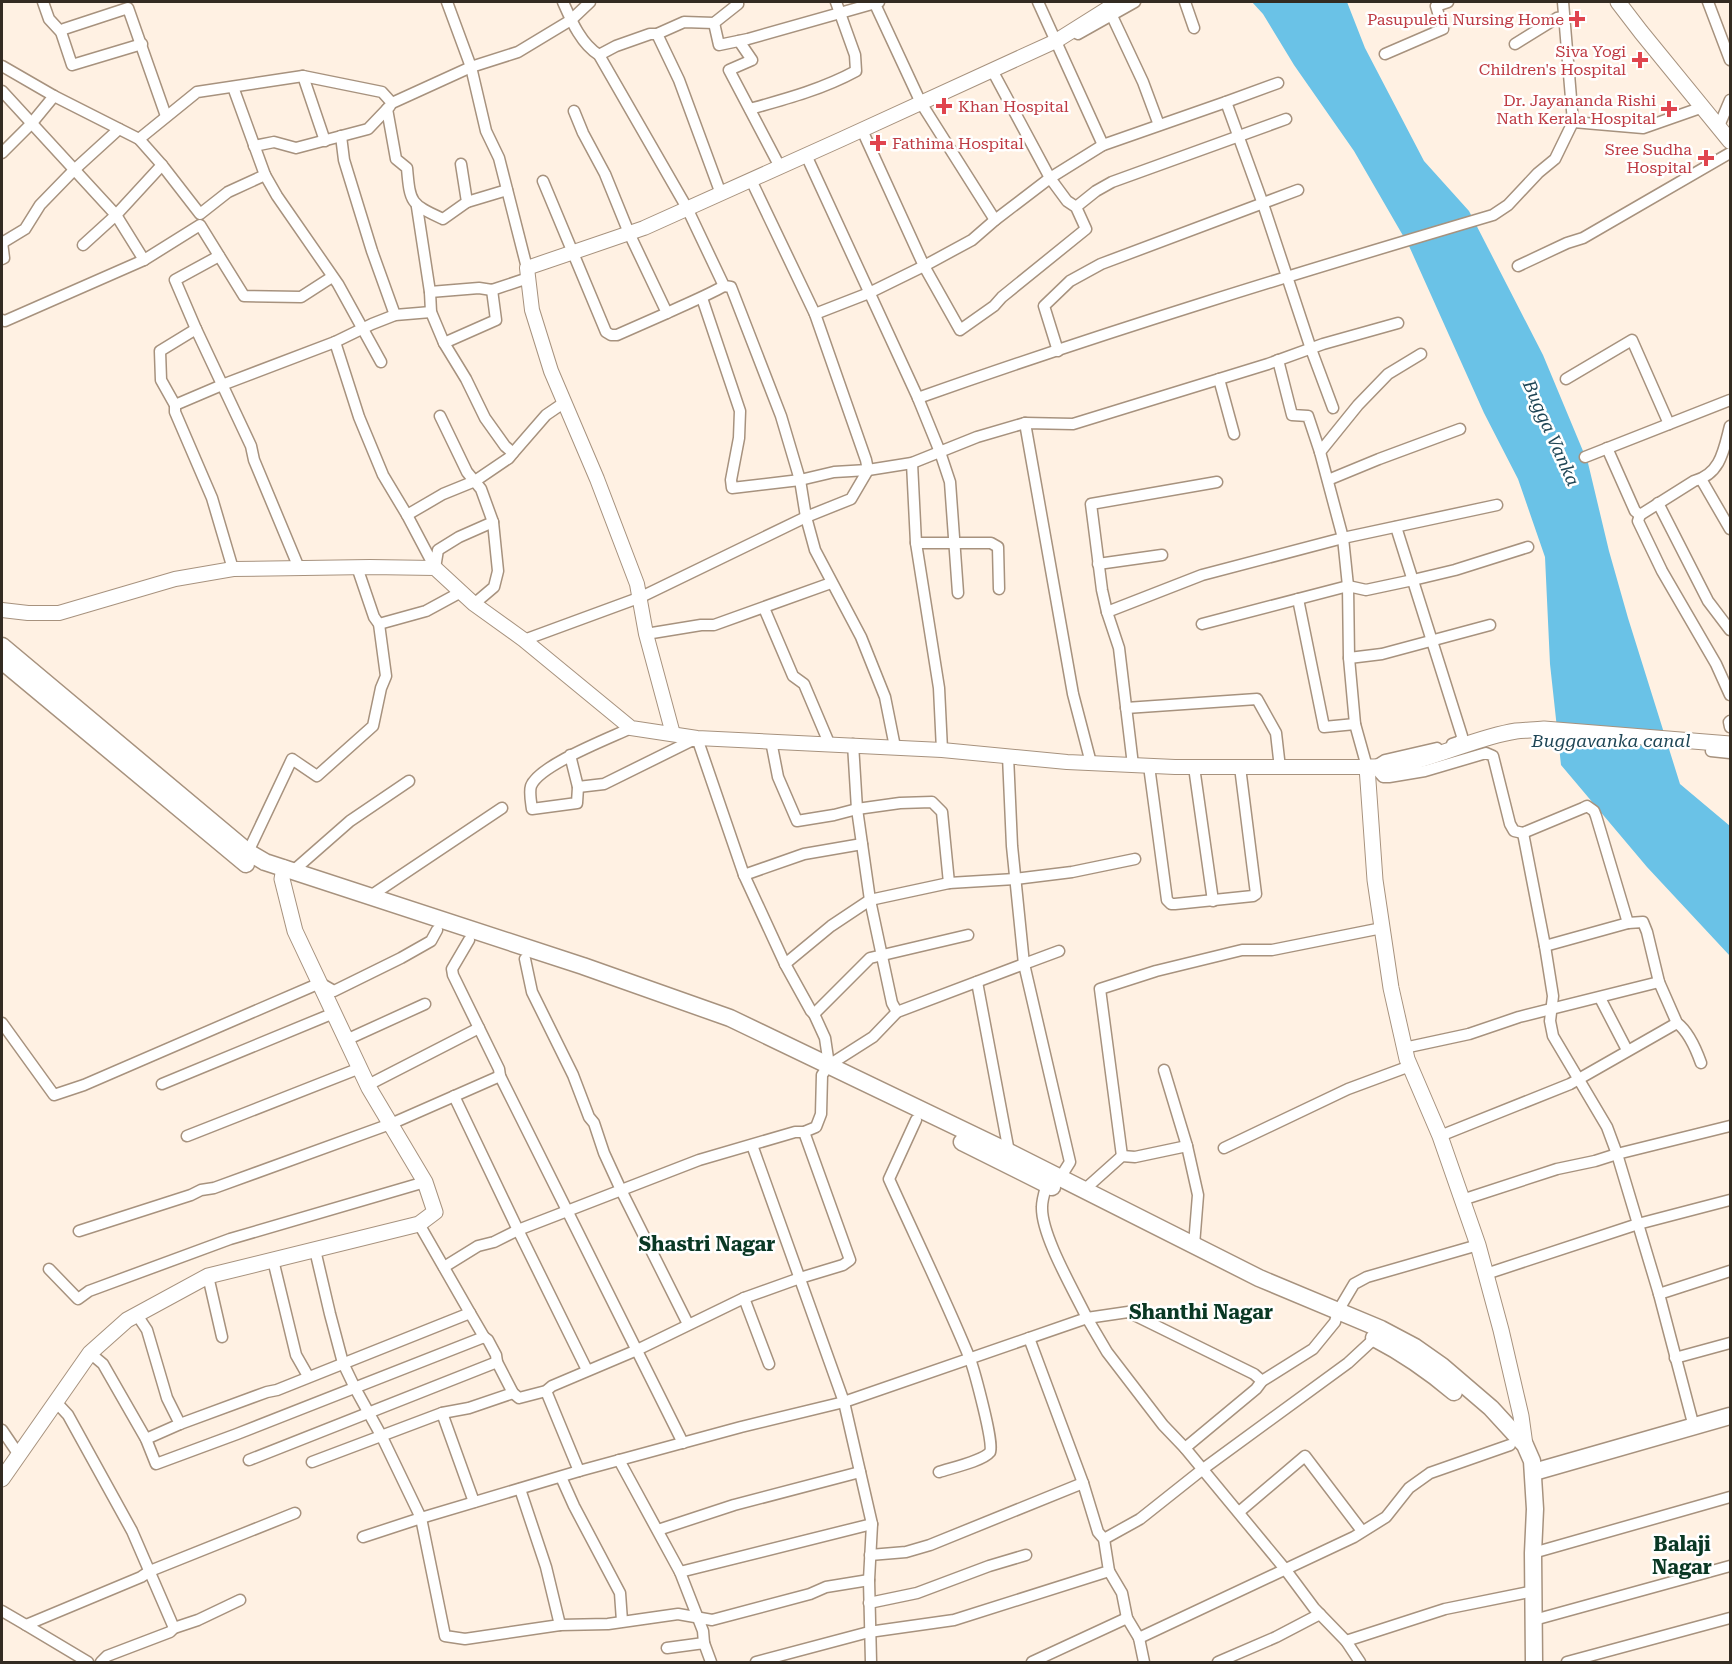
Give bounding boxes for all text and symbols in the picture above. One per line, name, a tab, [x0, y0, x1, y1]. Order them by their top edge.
place label: Pasupuleti Nursing Home	[1367, 10, 1564, 29]
marker: Pasupuleti Nursing Home	[1568, 10, 1586, 28]
place label: Siva Yogi Children's Hospital	[1479, 42, 1626, 79]
marker: Siva Yogi Children's Hospital	[1631, 51, 1649, 69]
place label: Dr. Jayananda Rishi Nath Kerala Hospital	[1496, 91, 1656, 128]
marker: Khan Hospital	[935, 97, 953, 115]
place label: Khan Hospital	[958, 97, 1069, 116]
marker: Dr. Jayananda Rishi Nath Kerala Hospital	[1660, 100, 1678, 118]
marker: Fathima Hospital	[869, 134, 887, 152]
place label: Fathima Hospital	[892, 134, 1024, 153]
place label: Sree Sudha Hospital	[1605, 140, 1692, 177]
marker: Sree Sudha Hospital	[1697, 149, 1715, 167]
water label: Bugga Vanka	[1518, 376, 1584, 489]
water label: Buggavanka canal	[1530, 730, 1691, 751]
district label: Shastri Nagar	[639, 1232, 775, 1256]
district label: Shanthi Nagar	[1129, 1300, 1273, 1324]
district label: Balaji Nagar	[1652, 1532, 1712, 1579]

